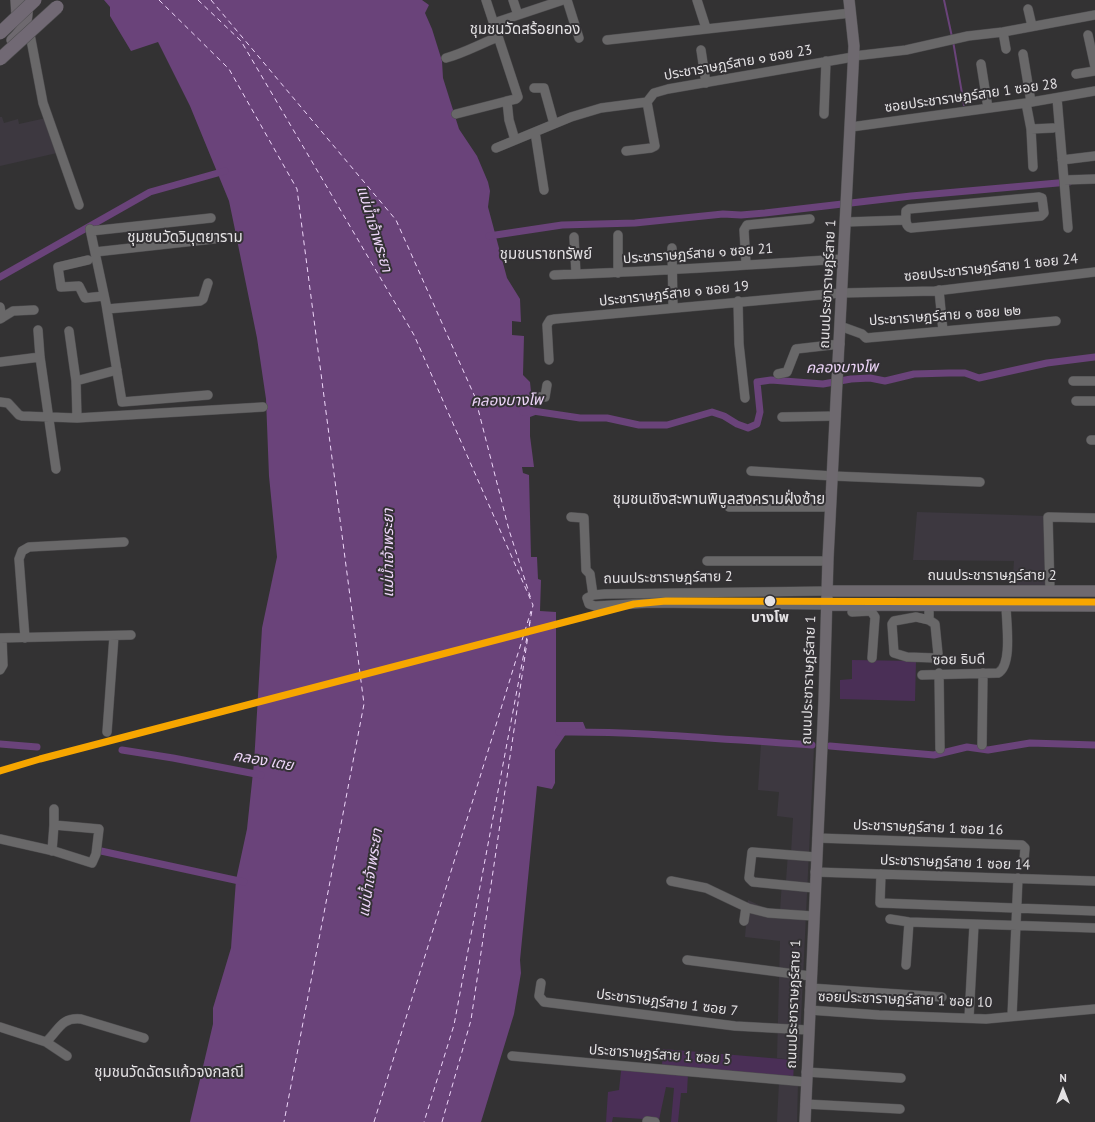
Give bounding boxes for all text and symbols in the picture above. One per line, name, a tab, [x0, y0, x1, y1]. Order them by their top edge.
district label: ชุมชนวัดสร้อยทอง	[470, 21, 580, 39]
street label: ประชาราษฎร์สาย ๑ ซอย 23	[662, 42, 814, 84]
street label: ซอยประชาราษฎร์สาย 1 ซอย 28	[883, 76, 1059, 116]
water label: แม่น้ำเจ้าพระยา	[352, 184, 396, 274]
street label: ถนนประชาราษฎร์สาย 1	[816, 219, 840, 349]
district label: ชุมชนวัดวิมุตยาราม	[127, 229, 243, 247]
street label: ประชาราษฎร์สาย ๑ ซอย 21	[622, 240, 774, 268]
district label: ชุมชนราชทรัพย์	[500, 246, 592, 264]
street label: ซอยประชาราษฎร์สาย 1 ซอย 24	[903, 251, 1079, 285]
street label: ประชาราษฎร์สาย ๑ ซอย 19	[598, 278, 750, 310]
street label: ประชาราษฎร์สาย ๑ ซอย ๒๒	[868, 302, 1022, 330]
water label: คลองบางโพ	[806, 358, 878, 378]
water label: คลองบางโพ	[471, 391, 543, 411]
district label: ชุมชนเชิงสะพานพิบูลสงครามฝั่งซ้าย	[613, 491, 825, 509]
water label: แม่น้ำเจ้าพระยา	[380, 509, 398, 597]
street label: ถนนประชาราษฎร์สาย 2	[603, 568, 733, 588]
street label: ถนนประชาราษฎร์สาย 2	[927, 568, 1057, 584]
marker: บางโพ	[763, 594, 777, 608]
place label: บางโพ	[751, 610, 789, 626]
street label: ถนนประชาราษฎร์สาย 1	[798, 615, 820, 745]
street label: ซอย ธิบดี	[933, 651, 985, 669]
water label: คลอง เตย	[231, 747, 295, 775]
street label: ประชาราษฎร์สาย 1 ซอย 16	[853, 817, 1003, 839]
water label: แม่น้ำเจ้าพระยา	[355, 828, 387, 918]
street label: ประชาราษฎร์สาย 1 ซอย 14	[880, 852, 1030, 874]
street label: ถนนประชาราษฎร์สาย 1	[783, 939, 805, 1069]
street label: ประชาราษฎร์สาย 1 ซอย 7	[595, 986, 739, 1020]
street label: ซอยประชาราษฎร์สาย 1 ซอย 10	[817, 989, 993, 1011]
street label: ประชาราษฎร์สาย 1 ซอย 5	[588, 1042, 732, 1068]
district label: ชุมชนวัดฉัตรแก้วจงกลณี	[94, 1064, 244, 1082]
north arrow	[1043, 1070, 1083, 1110]
text: N	[1059, 1071, 1067, 1085]

